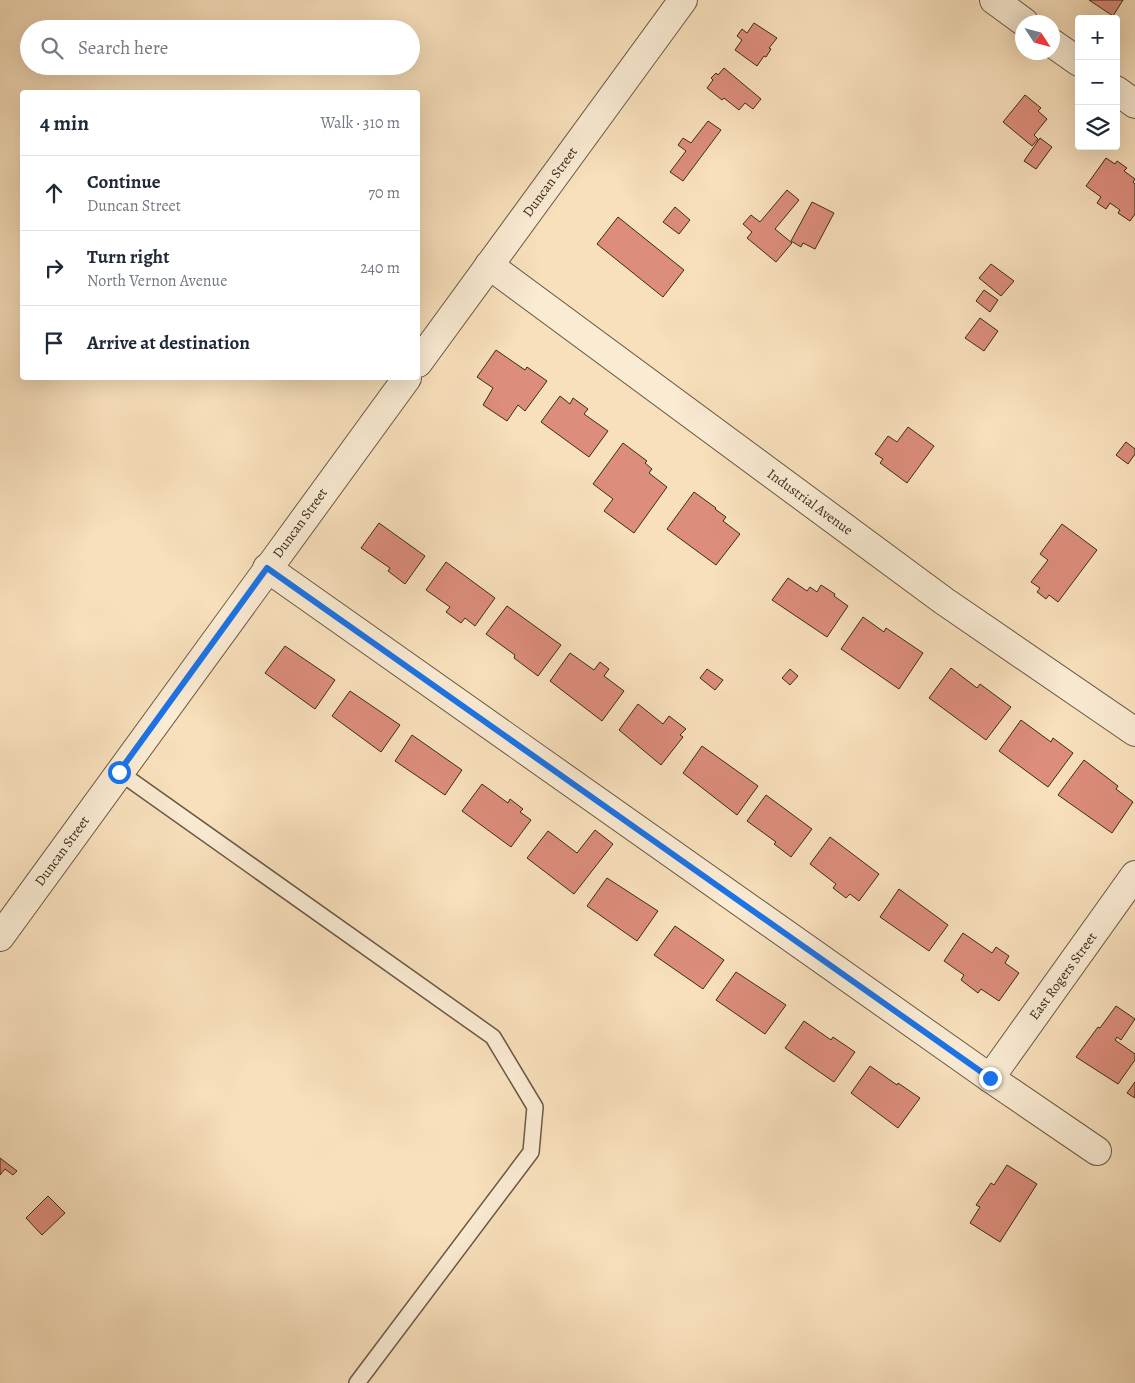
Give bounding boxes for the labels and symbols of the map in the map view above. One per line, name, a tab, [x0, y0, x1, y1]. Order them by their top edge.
north arrow	[1015, 15, 1060, 60]
street label: Duncan Street	[518, 143, 582, 221]
street label: Industrial Avenue	[763, 464, 857, 540]
street label: Duncan Street	[268, 484, 332, 562]
route start	[108, 761, 131, 784]
street label: Duncan Street	[30, 812, 94, 890]
street label: East Rogers Street	[1025, 928, 1102, 1024]
route end	[979, 1067, 1002, 1090]

